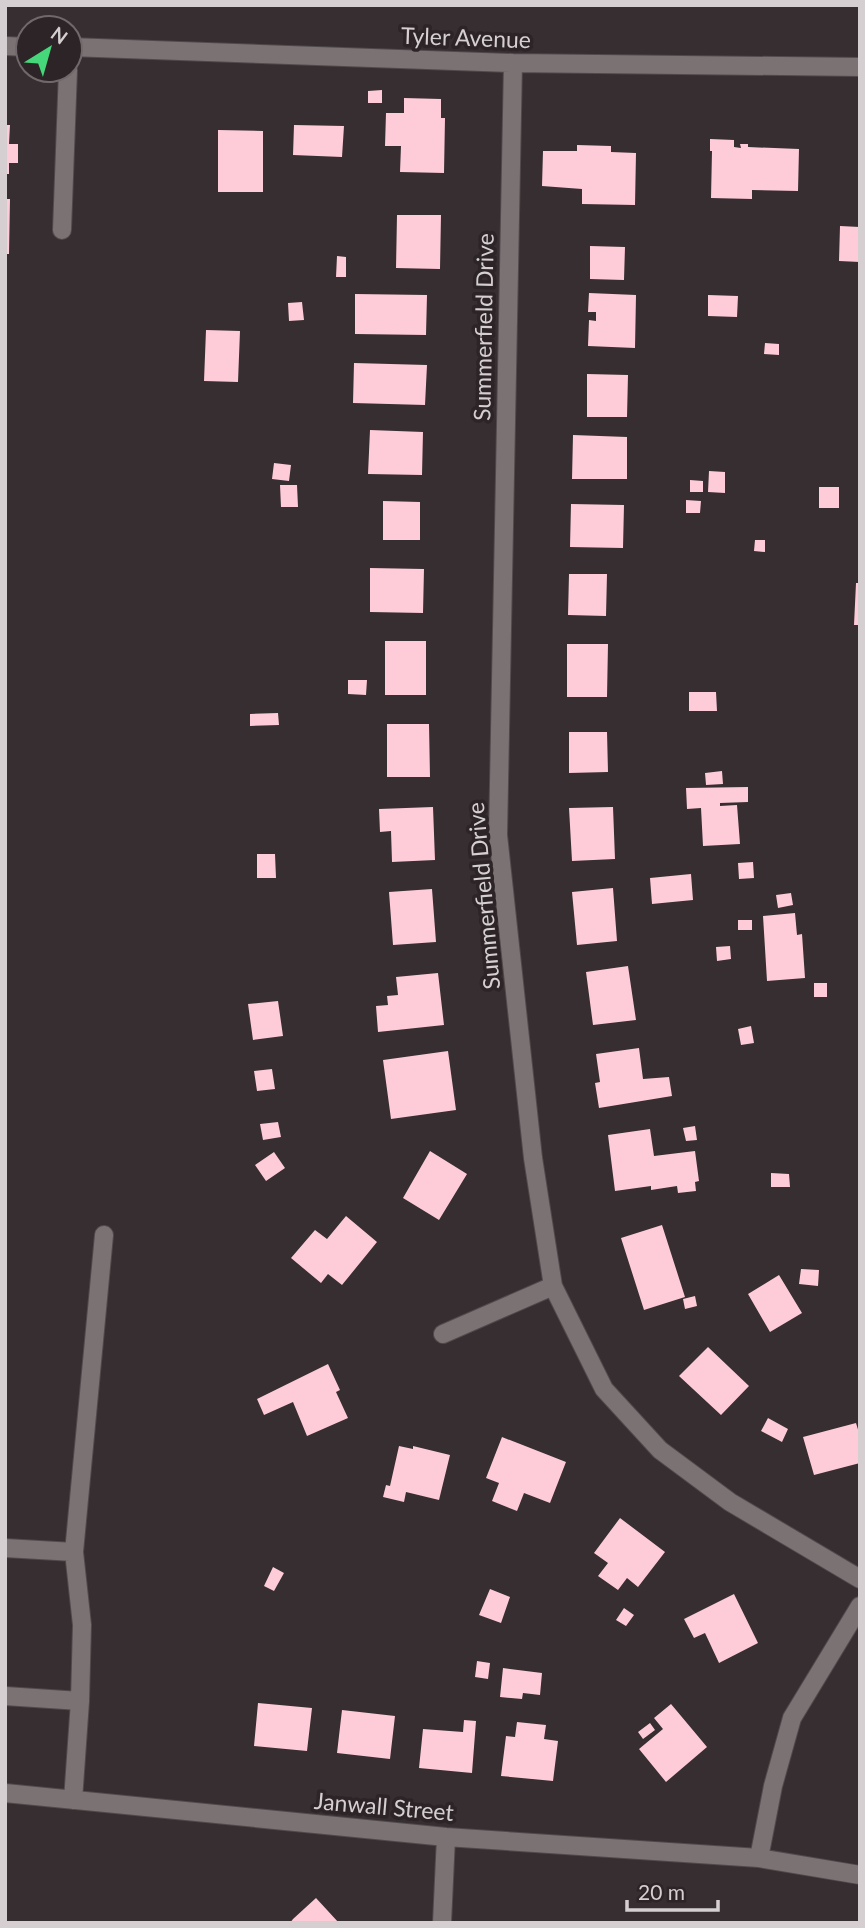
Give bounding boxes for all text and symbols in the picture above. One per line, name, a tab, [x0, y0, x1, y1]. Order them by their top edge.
north arrow	[14, 14, 84, 84]
text: N	[47, 21, 72, 49]
street label: Tyler Avenue	[400, 21, 532, 53]
street label: Summerfield Drive	[467, 233, 499, 421]
street label: Summerfield Drive	[461, 801, 505, 991]
street label: Janwall Street	[313, 1786, 456, 1826]
scale bar	[627, 1868, 718, 1912]
text: 20 m	[638, 1879, 685, 1904]

